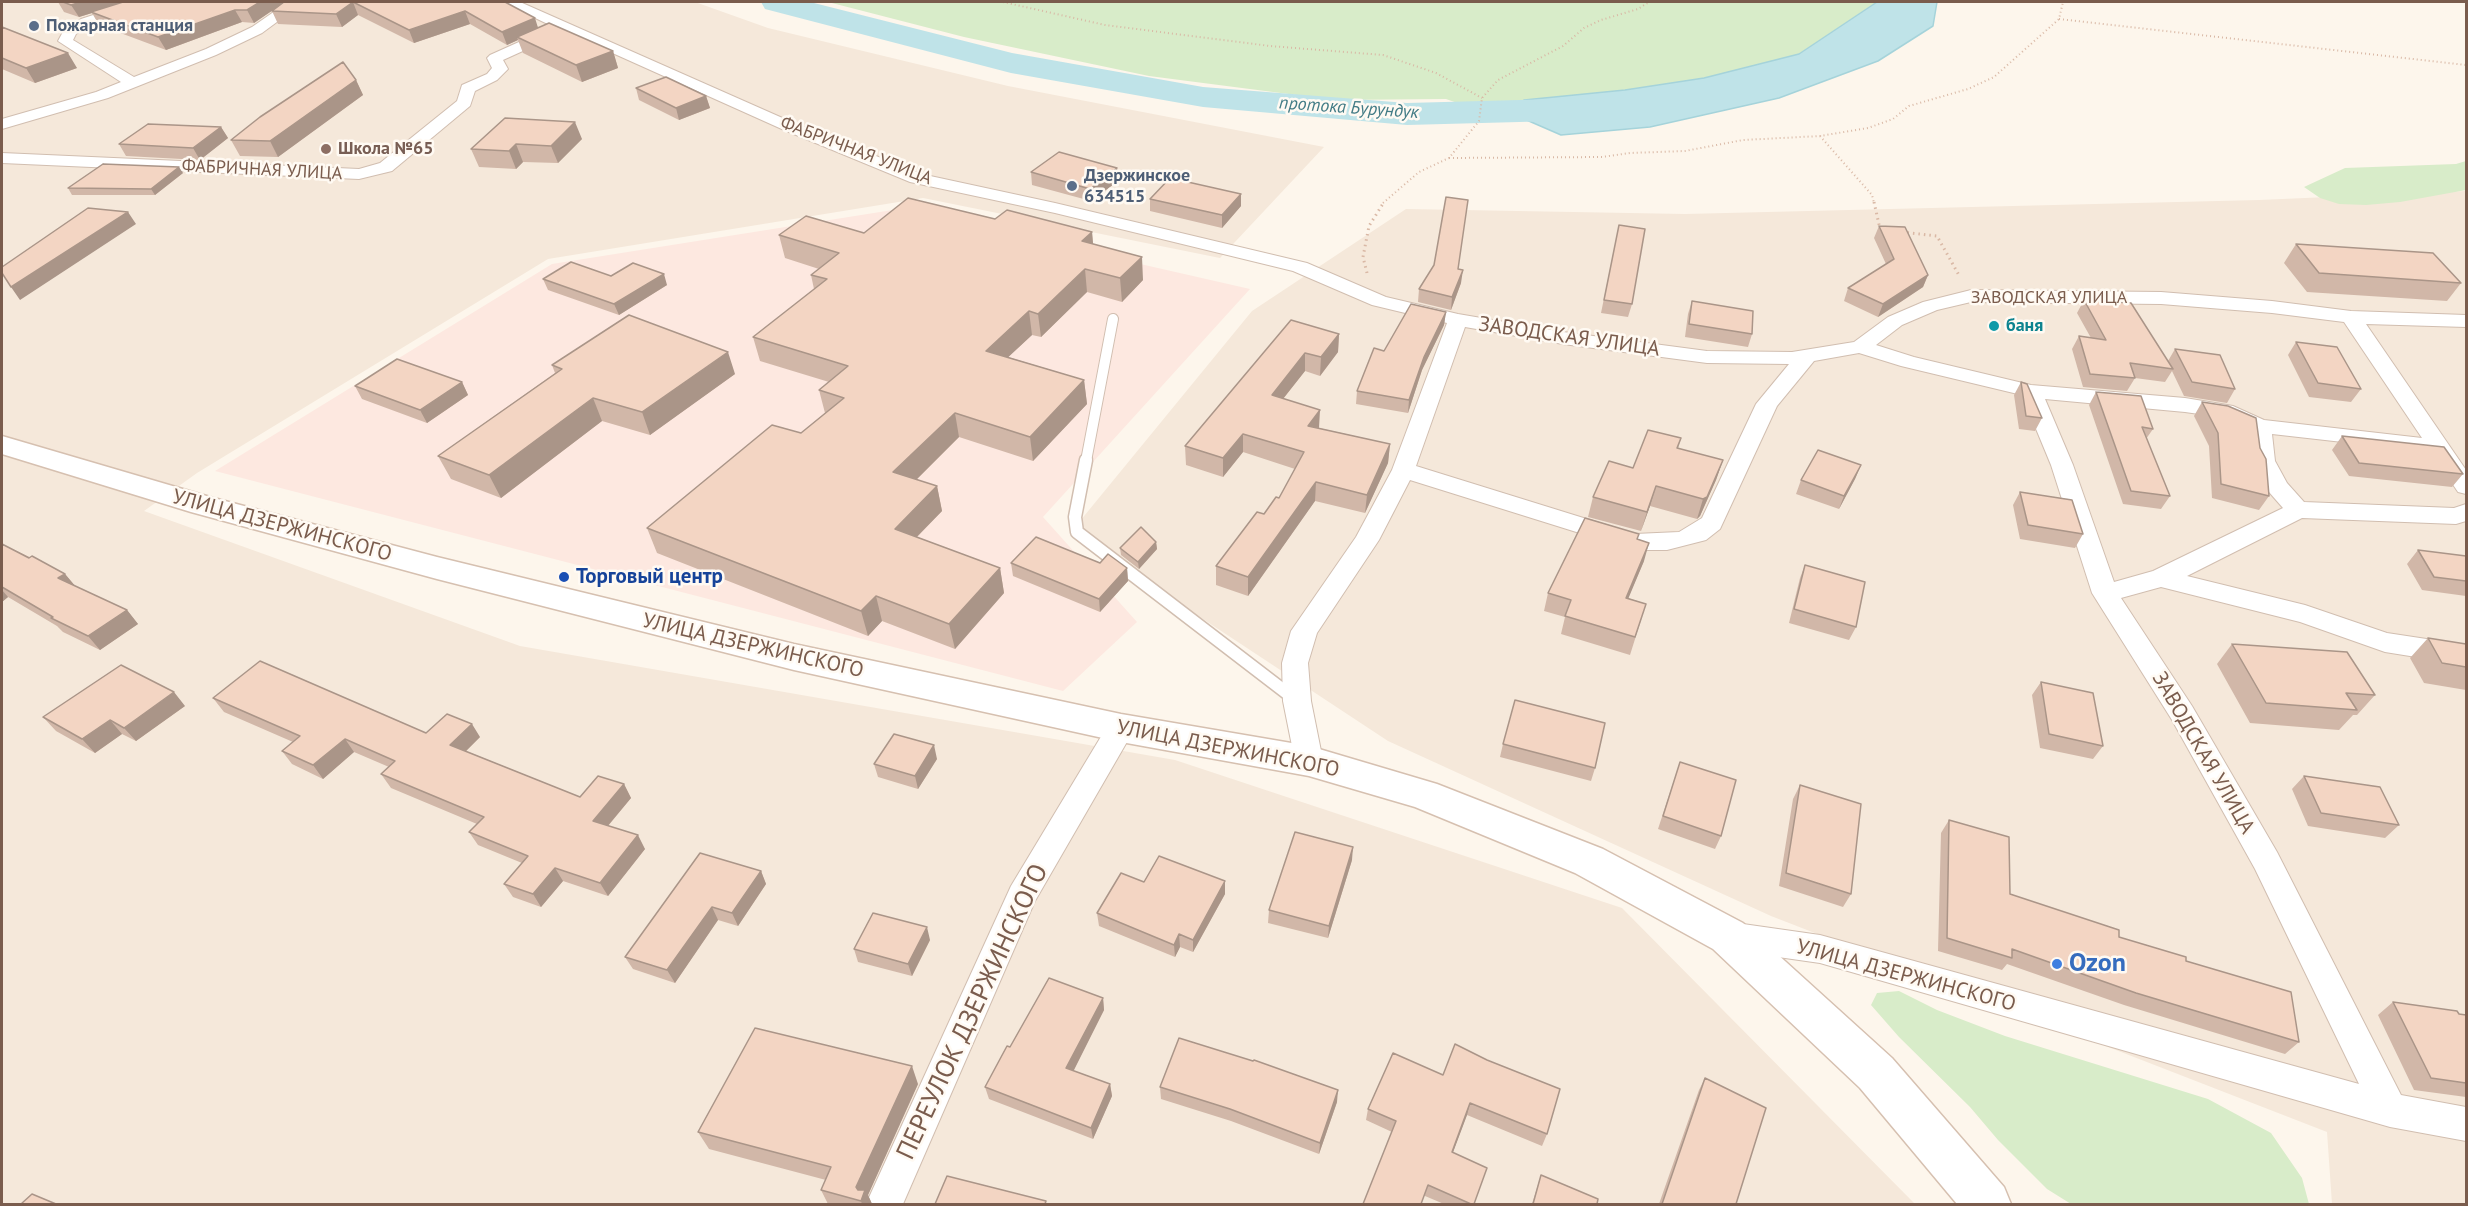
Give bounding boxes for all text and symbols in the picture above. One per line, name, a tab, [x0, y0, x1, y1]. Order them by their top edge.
place label: Пожарная станция	[46, 15, 193, 37]
marker: Пожарная станция	[27, 19, 41, 33]
water label: протока Бурундук	[1278, 92, 1420, 124]
street label: ФАБРИЧНАЯ УЛИЦА	[777, 112, 935, 190]
place label: Школа №65	[338, 138, 433, 160]
marker: Школа №65	[319, 142, 333, 156]
street label: ФАБРИЧНАЯ УЛИЦА	[181, 155, 343, 185]
place label: Дзержинское 634515	[1084, 165, 1190, 207]
marker: Дзержинское 634515	[1065, 179, 1079, 193]
street label: ЗАВОДСКАЯ УЛИЦА	[1971, 287, 2127, 309]
street label: ЗАВОДСКАЯ УЛИЦА	[1477, 312, 1661, 362]
place label: баня	[2006, 315, 2043, 337]
marker: баня	[1987, 319, 2001, 333]
street label: УЛИЦА ДЗЕРЖИНСКОГО	[169, 485, 395, 567]
place label: Торговый центр	[576, 564, 723, 590]
marker: Торговый центр	[557, 570, 571, 584]
street label: УЛИЦА ДЗЕРЖИНСКОГО	[640, 608, 866, 684]
street label: ЗАВОДСКАЯ УЛИЦА	[2146, 668, 2260, 838]
street label: УЛИЦА ДЗЕРЖИНСКОГО	[1115, 715, 1341, 783]
street label: ПЕРЕУЛОК ДЗЕРЖИНСКОГО	[891, 859, 1055, 1165]
street label: УЛИЦА ДЗЕРЖИНСКОГО	[1793, 935, 2019, 1017]
place label: Ozon	[2069, 948, 2126, 980]
marker: Ozon	[2050, 957, 2064, 971]

